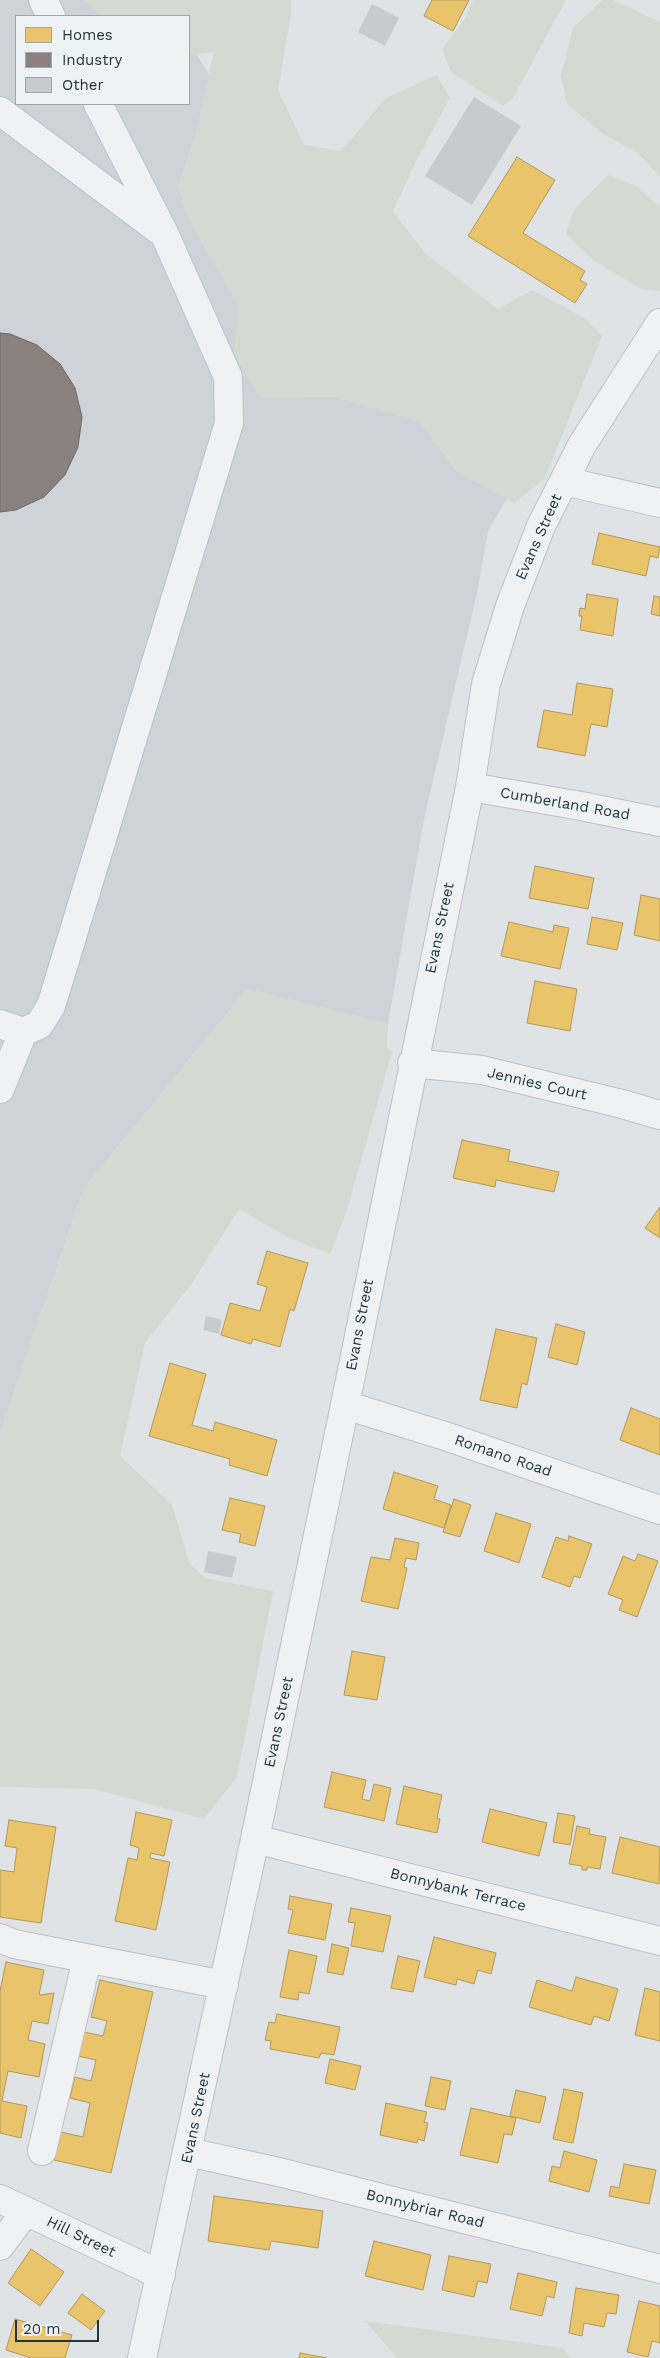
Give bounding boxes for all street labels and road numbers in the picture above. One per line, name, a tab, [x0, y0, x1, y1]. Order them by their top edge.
street label: Evans Street	[512, 491, 566, 583]
street label: Cumberland Road	[499, 784, 631, 824]
street label: Evans Street	[422, 881, 458, 975]
street label: Jennies Court	[485, 1064, 589, 1104]
street label: Evans Street	[342, 1278, 378, 1372]
street label: Romano Road	[452, 1431, 554, 1481]
street label: Evans Street	[261, 1675, 297, 1769]
street label: Bonnybank Terrace	[388, 1864, 528, 1916]
street label: Evans Street	[178, 2071, 214, 2165]
street label: Bonnybriar Road	[364, 2186, 486, 2232]
street label: Hill Street	[44, 2213, 118, 2261]

